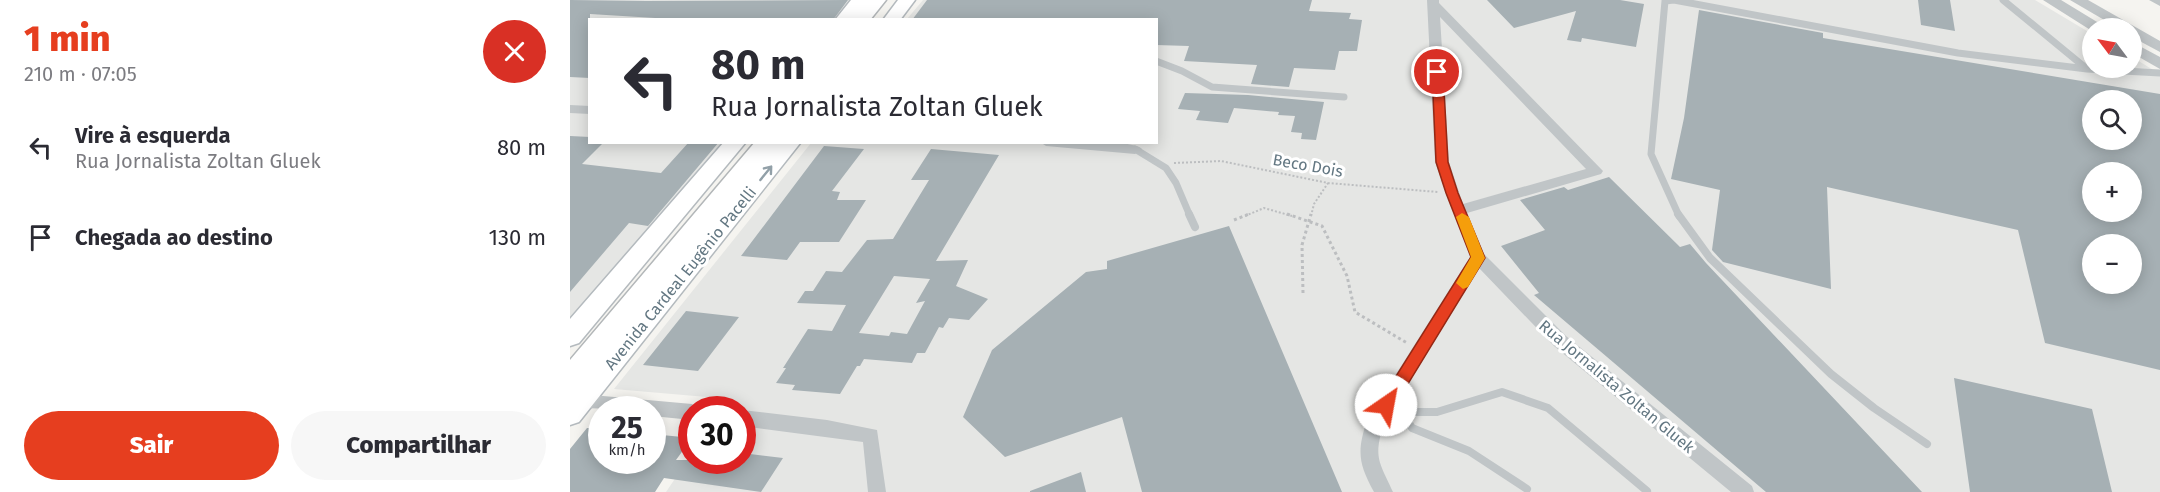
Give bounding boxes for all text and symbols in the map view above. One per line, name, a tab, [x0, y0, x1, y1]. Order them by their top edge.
text: 1 min	[24, 17, 110, 61]
north arrow	[2082, 18, 2142, 78]
map controls	[2082, 18, 2142, 294]
button: close	[483, 20, 546, 83]
text: 80 m	[711, 40, 805, 90]
icon: left	[612, 42, 690, 120]
pin	[1411, 46, 1462, 97]
icon: arrive	[1420, 55, 1453, 88]
text: 210 m · 07:05	[24, 62, 137, 86]
button: search	[2082, 90, 2142, 150]
text: Rua Jornalista Zoltan Gluek	[711, 91, 1043, 123]
text: Vire à esquerda	[75, 122, 231, 149]
icon: left	[24, 131, 57, 164]
text: 80 m	[497, 134, 546, 161]
text: Rua Jornalista Zoltan Gluek	[75, 149, 321, 173]
street label: Beco Dois	[1271, 150, 1345, 181]
button: +	[2082, 162, 2142, 222]
one-way arrow	[759, 166, 773, 181]
street label: Avenida Cardeal Eugênio Pacelli	[601, 183, 760, 374]
icon: arrive	[24, 221, 57, 254]
text: Chegada ao destino	[75, 224, 273, 251]
text: 130 m	[489, 224, 546, 251]
button: −	[2082, 234, 2142, 294]
street label: Rua Jornalista Zoltan Gluek	[1535, 316, 1699, 457]
position arrow	[1354, 373, 1418, 437]
speed limit sign: 30	[678, 396, 756, 474]
text: 25	[611, 410, 643, 446]
button: Sair	[24, 411, 279, 480]
button: Compartilhar	[291, 411, 546, 480]
text: km/h	[608, 441, 646, 459]

